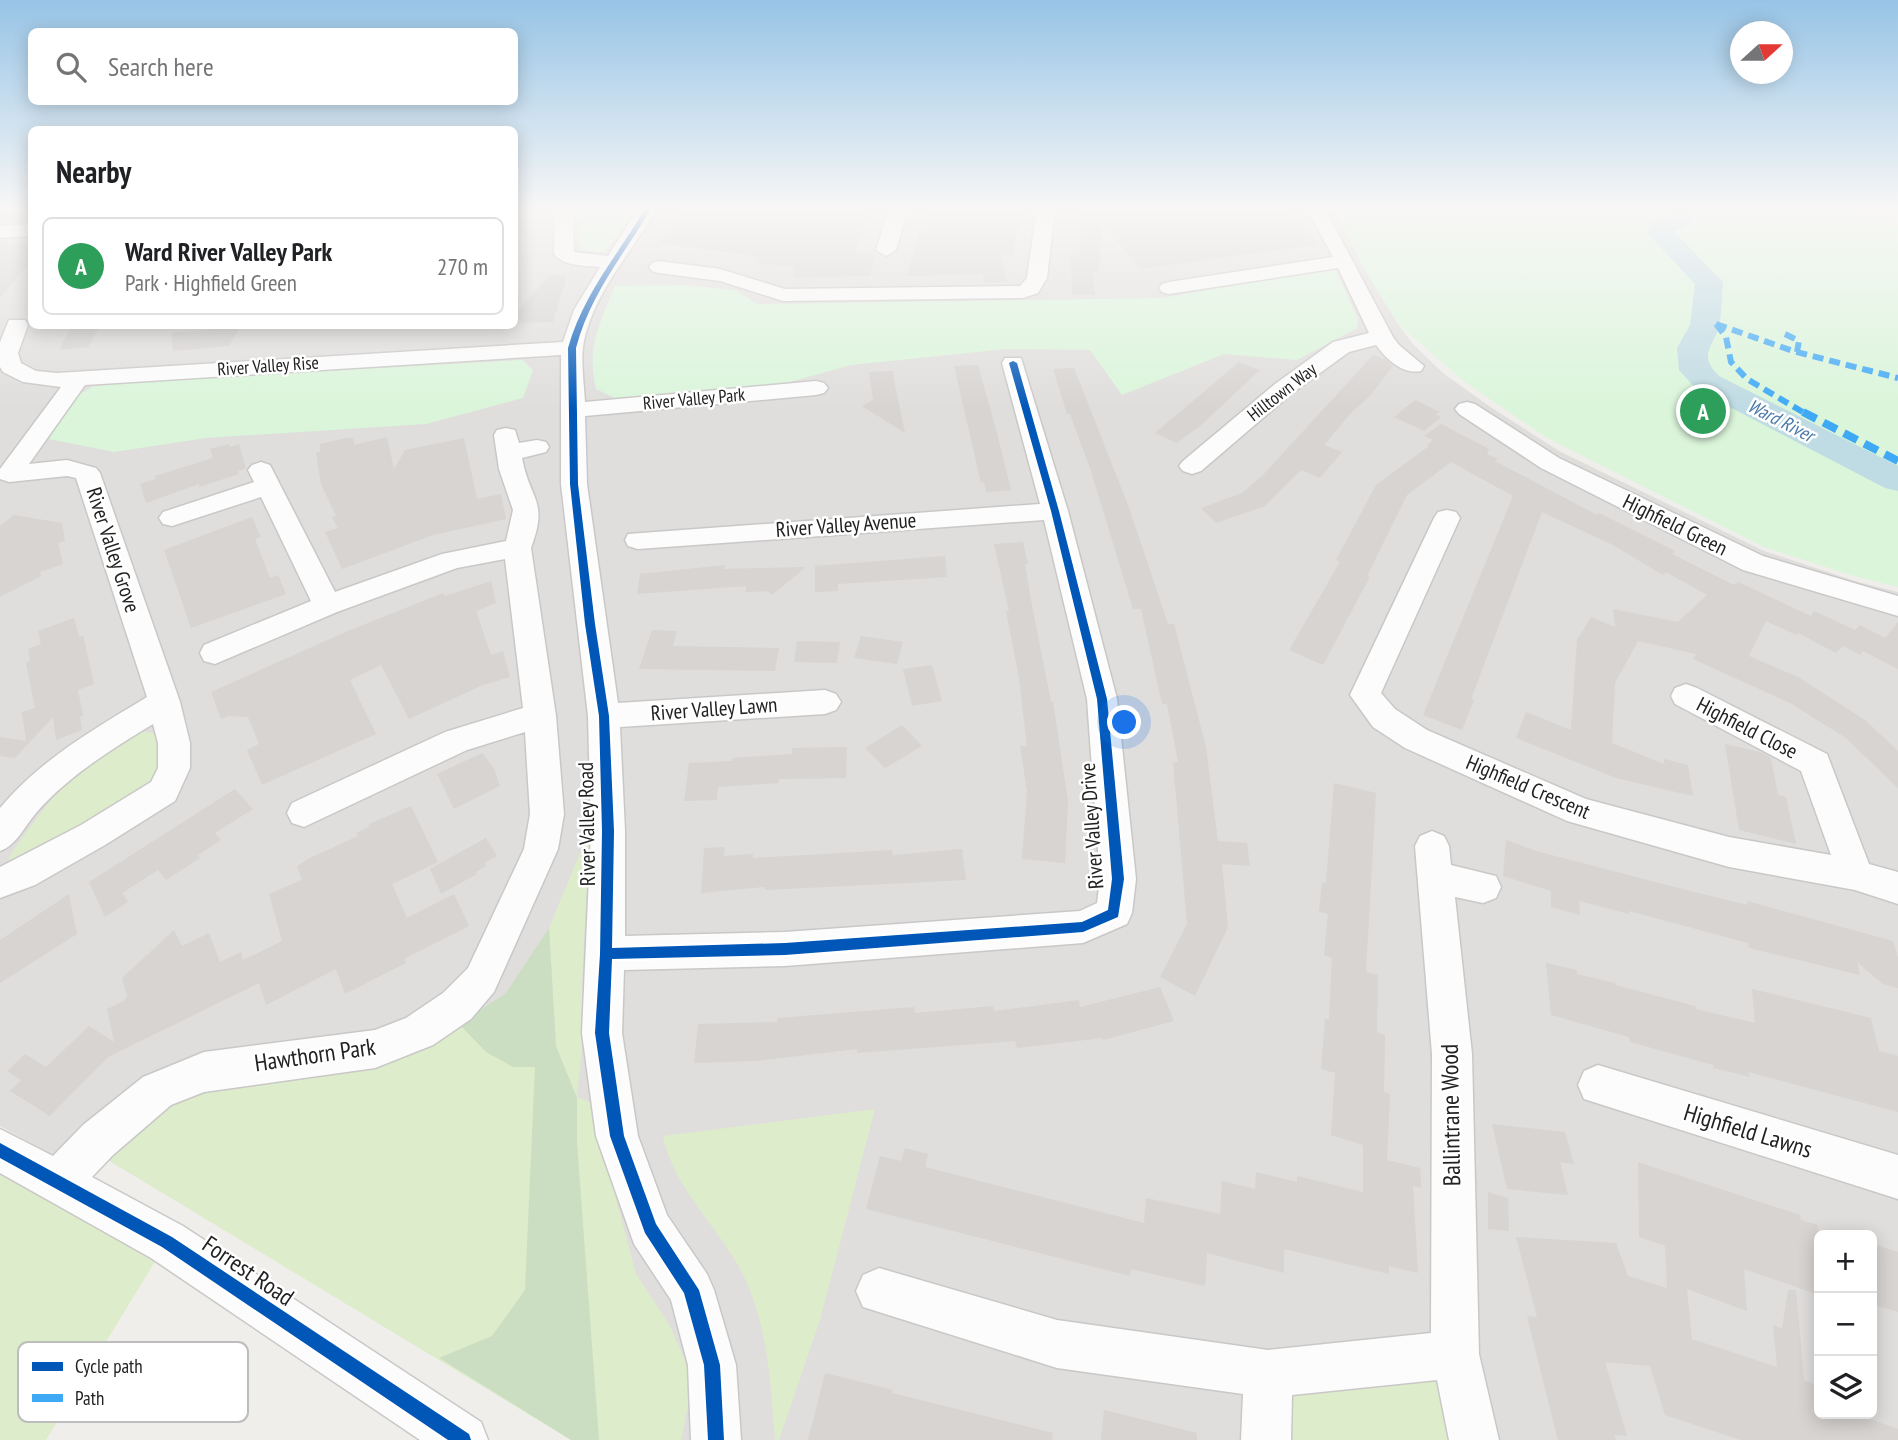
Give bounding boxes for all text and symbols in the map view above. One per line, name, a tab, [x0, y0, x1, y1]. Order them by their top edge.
north arrow	[1730, 21, 1793, 84]
search box	[28, 28, 518, 105]
icon: search	[52, 48, 90, 86]
text: Search here	[108, 50, 214, 83]
text: Nearby	[56, 152, 131, 191]
text: Ward River Valley Park	[125, 235, 332, 268]
text: A	[75, 252, 87, 281]
text: 270 m	[437, 252, 488, 281]
text: Park · Highfield Green	[125, 268, 297, 297]
street label: River Valley Rise	[216, 350, 320, 381]
street label: Hilltown Way	[1242, 357, 1321, 426]
street label: River Valley Park	[642, 383, 746, 414]
pin: A	[1680, 385, 1726, 437]
water label: Ward River	[1744, 393, 1820, 448]
street label: River Valley Grove	[81, 484, 146, 616]
street label: Highfield Green	[1619, 488, 1732, 561]
street label: River Valley Avenue	[775, 506, 917, 543]
street label: River Valley Lawn	[650, 691, 778, 726]
street label: Highfield Close	[1692, 691, 1802, 765]
your location	[1107, 705, 1141, 739]
street label: Highfield Crescent	[1462, 748, 1594, 825]
street label: River Valley Road	[572, 762, 601, 886]
street label: River Valley Drive	[1074, 762, 1109, 890]
street label: Hawthorn Park	[252, 1031, 378, 1078]
street label: Ballintrane Wood	[1434, 1044, 1467, 1186]
street label: Highfield Lawns	[1680, 1096, 1816, 1165]
street label: Forrest Road	[196, 1229, 300, 1313]
map controls	[1814, 1230, 1877, 1419]
button: +	[1814, 1230, 1877, 1293]
button: −	[1814, 1293, 1877, 1356]
legend	[18, 1342, 248, 1422]
text: Cycle path	[75, 1354, 143, 1378]
button: layers	[1814, 1356, 1877, 1419]
text: Path	[75, 1386, 104, 1410]

